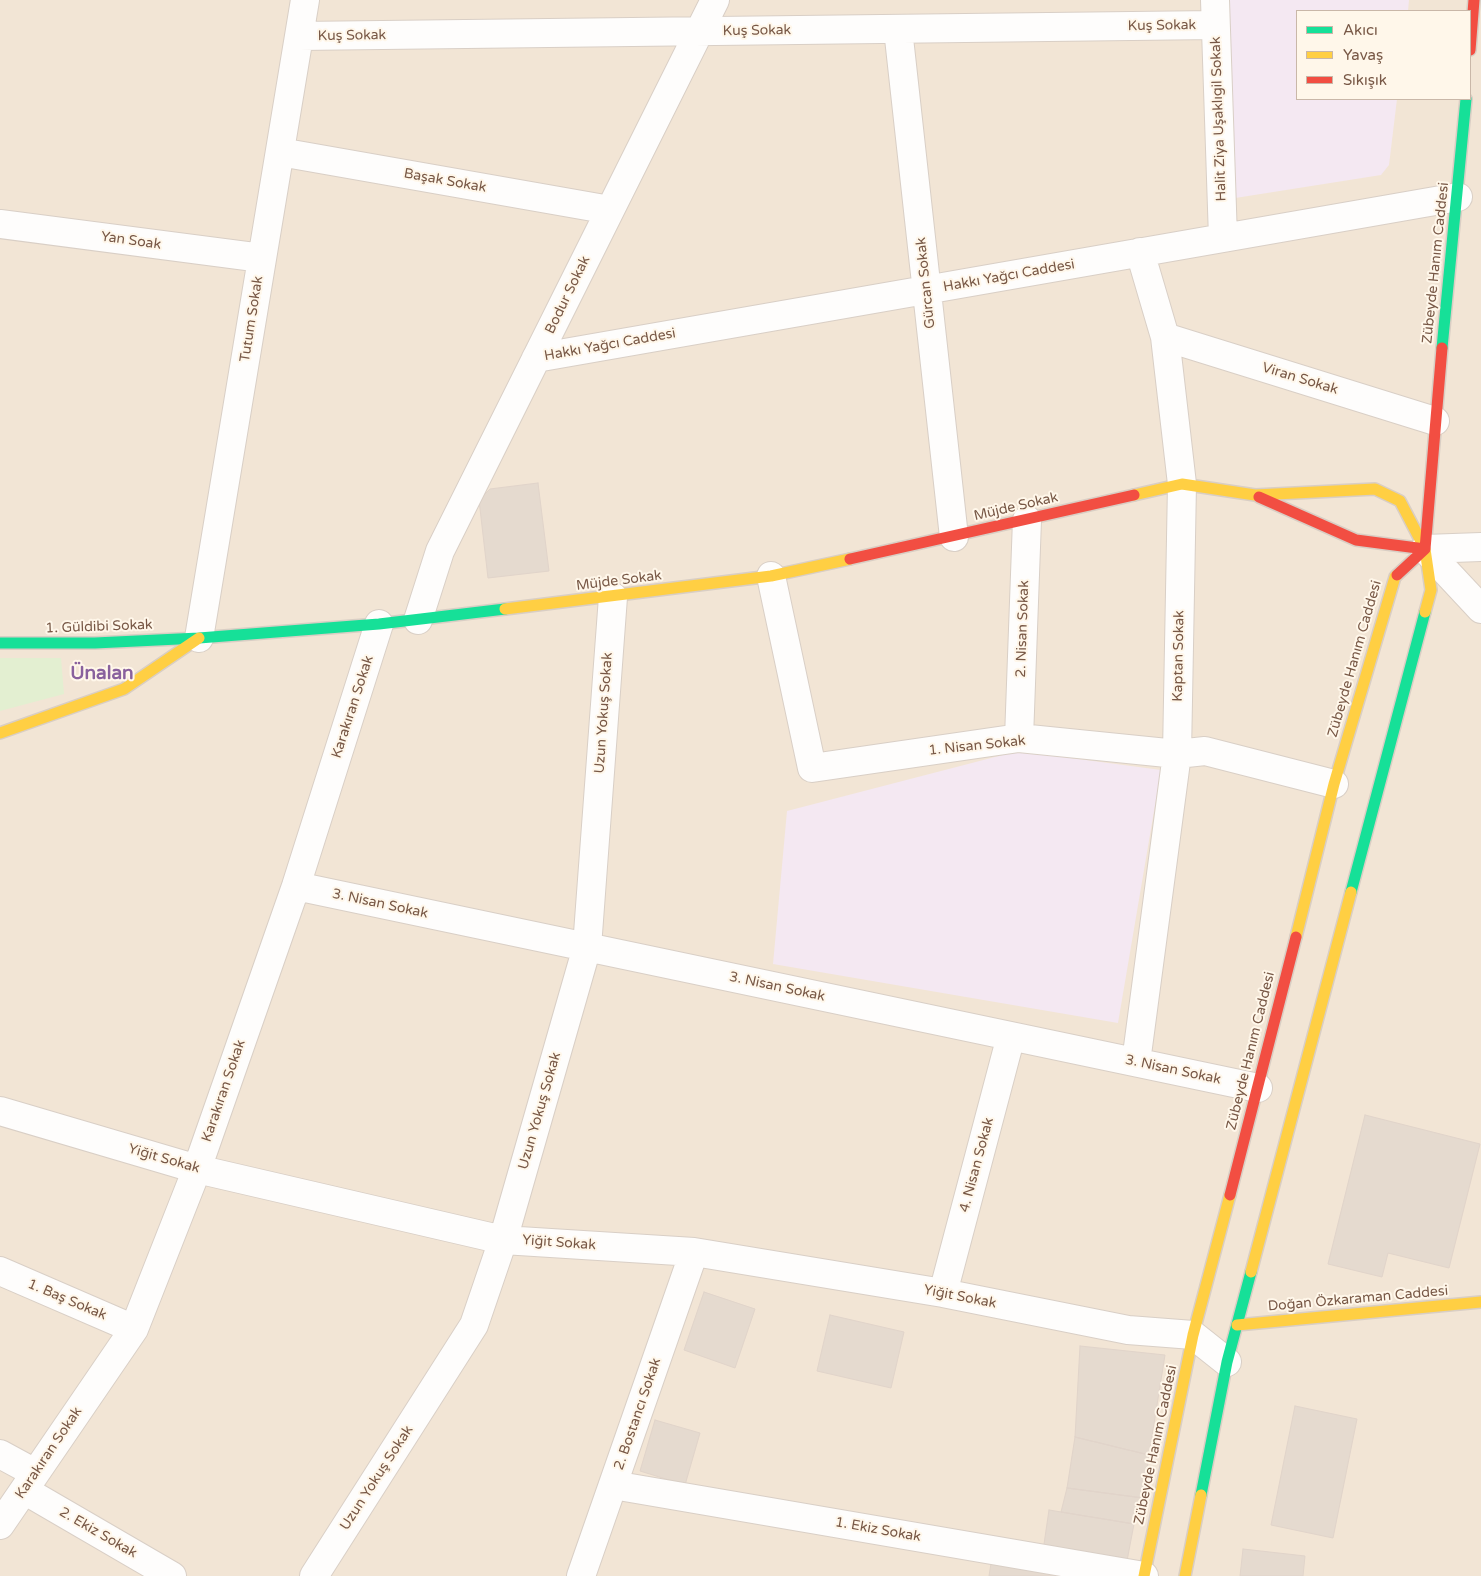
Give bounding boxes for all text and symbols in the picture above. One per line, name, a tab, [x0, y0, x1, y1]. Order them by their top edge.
legend	[1296, 10, 1471, 100]
street label: Kuş Sokak	[1128, 17, 1196, 35]
text: Akıcı	[1343, 21, 1378, 39]
street label: Kuş Sokak	[723, 22, 791, 40]
street label: Kuş Sokak	[318, 27, 386, 45]
street label: Halit Ziya Uşaklıgil Sokak	[1208, 36, 1230, 202]
text: Yavaş	[1343, 46, 1383, 64]
text: Sıkışık	[1343, 71, 1387, 89]
street label: Başak Sokak	[402, 165, 488, 197]
street label: Zübeyde Hanım Caddesi	[1419, 181, 1453, 345]
street label: Yan Soak	[100, 228, 162, 254]
street label: Gürcan Sokak	[913, 236, 939, 330]
street label: Bodur Sokak	[542, 253, 594, 337]
street label: Hakkı Yağcı Caddesi	[942, 256, 1076, 296]
street label: Tutum Sokak	[237, 275, 267, 363]
street label: Hakkı Yağcı Caddesi	[543, 325, 677, 365]
street label: Viran Sokak	[1260, 359, 1340, 399]
street label: Müjde Sokak	[972, 489, 1060, 525]
street label: Müjde Sokak	[575, 567, 663, 595]
street label: Zübeyde Hanım Caddesi	[1325, 579, 1385, 739]
street label: 2. Nisan Sokak	[1013, 580, 1033, 678]
street label: Kaptan Sokak	[1170, 610, 1188, 702]
street label: 1. Güldibi Sokak	[45, 617, 153, 637]
street label: Uzun Yokuş Sokak	[591, 652, 617, 774]
street label: Karakıran Sokak	[328, 653, 378, 761]
district label: Ünalan	[70, 663, 134, 685]
street label: 1. Nisan Sokak	[928, 733, 1026, 759]
street label: 3. Nisan Sokak	[331, 886, 429, 922]
street label: 3. Nisan Sokak	[728, 969, 826, 1005]
street label: Zübeyde Hanım Caddesi	[1223, 970, 1279, 1132]
street label: Karakıran Sokak	[199, 1038, 249, 1144]
street label: Uzun Yokuş Sokak	[515, 1050, 565, 1172]
street label: 3. Nisan Sokak	[1124, 1052, 1222, 1088]
street label: 4. Nisan Sokak	[956, 1116, 998, 1214]
street label: Yiğit Sokak	[126, 1141, 202, 1177]
street label: Yiğit Sokak	[522, 1232, 596, 1254]
street label: 1. Baş Sokak	[25, 1276, 109, 1324]
street label: Yiğit Sokak	[922, 1282, 998, 1312]
street label: Doğan Özkaraman Caddesi	[1267, 1283, 1449, 1315]
street label: 2. Bostancı Sokak	[611, 1356, 665, 1472]
street label: Zübeyde Hanım Caddesi	[1131, 1364, 1181, 1526]
street label: Karakıran Sokak	[12, 1404, 86, 1502]
street label: Uzun Yokuş Sokak	[337, 1423, 417, 1533]
street label: 2. Ekiz Sokak	[56, 1504, 140, 1562]
street label: 1. Ekiz Sokak	[834, 1514, 922, 1546]

